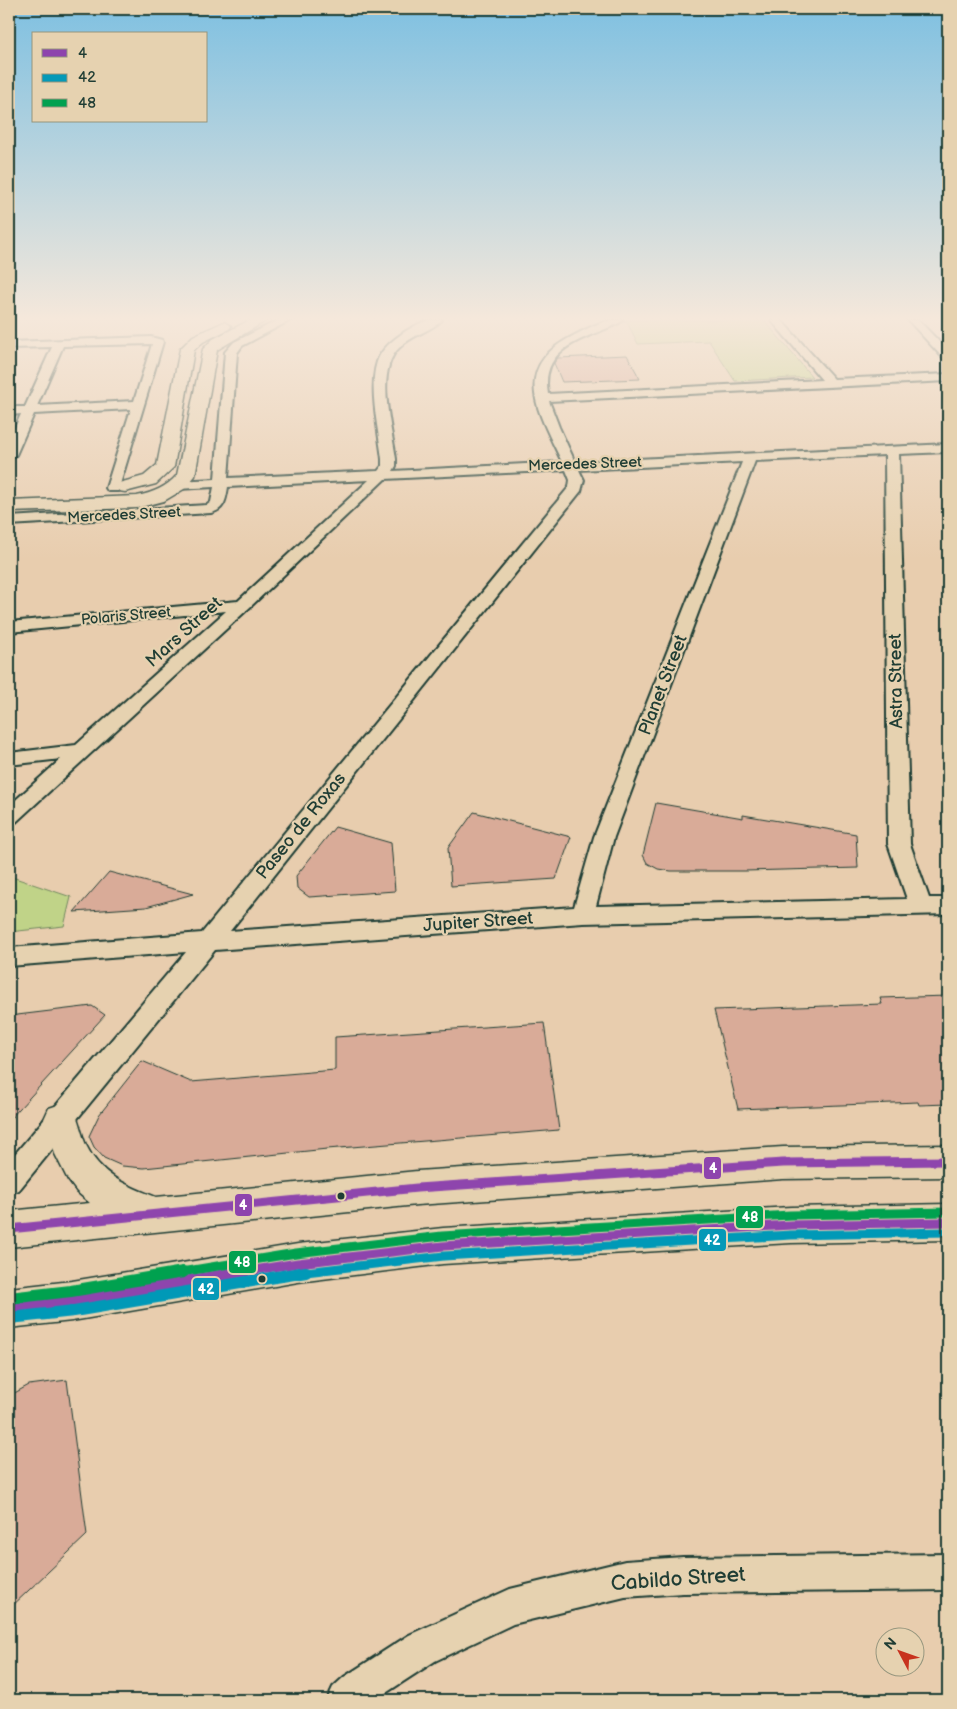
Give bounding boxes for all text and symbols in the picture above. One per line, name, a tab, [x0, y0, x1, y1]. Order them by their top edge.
legend	[32, 32, 208, 122]
text: 4	[78, 44, 87, 63]
text: 42	[78, 68, 96, 87]
text: 48	[78, 94, 96, 113]
street label: Mercedes Street	[528, 453, 643, 475]
street label: Mercedes Street	[67, 503, 182, 527]
street label: Mars Street	[142, 592, 227, 672]
street label: Polaris Street	[80, 603, 172, 629]
street label: Planet Street	[634, 631, 692, 738]
street label: Astra Street	[885, 633, 907, 729]
street label: Paseo de Roxas	[252, 769, 350, 883]
street label: Jupiter Street	[422, 908, 534, 936]
line badge: 4	[703, 1156, 722, 1180]
text: 4	[709, 1160, 718, 1177]
unlabelled marker	[336, 1191, 346, 1201]
line badge: 4	[234, 1193, 253, 1217]
text: 4	[239, 1197, 248, 1214]
line badge: 48	[735, 1205, 764, 1229]
text: 48	[742, 1209, 758, 1226]
line badge: 42	[698, 1228, 727, 1252]
text: 42	[704, 1232, 721, 1249]
line badge: 48	[228, 1250, 257, 1274]
text: 48	[234, 1254, 250, 1271]
unlabelled marker	[257, 1274, 267, 1284]
line badge: 42	[192, 1277, 220, 1301]
text: 42	[198, 1281, 215, 1298]
street label: Cabildo Street	[610, 1562, 747, 1596]
north arrow	[874, 1626, 924, 1676]
text: N	[881, 1634, 900, 1653]

